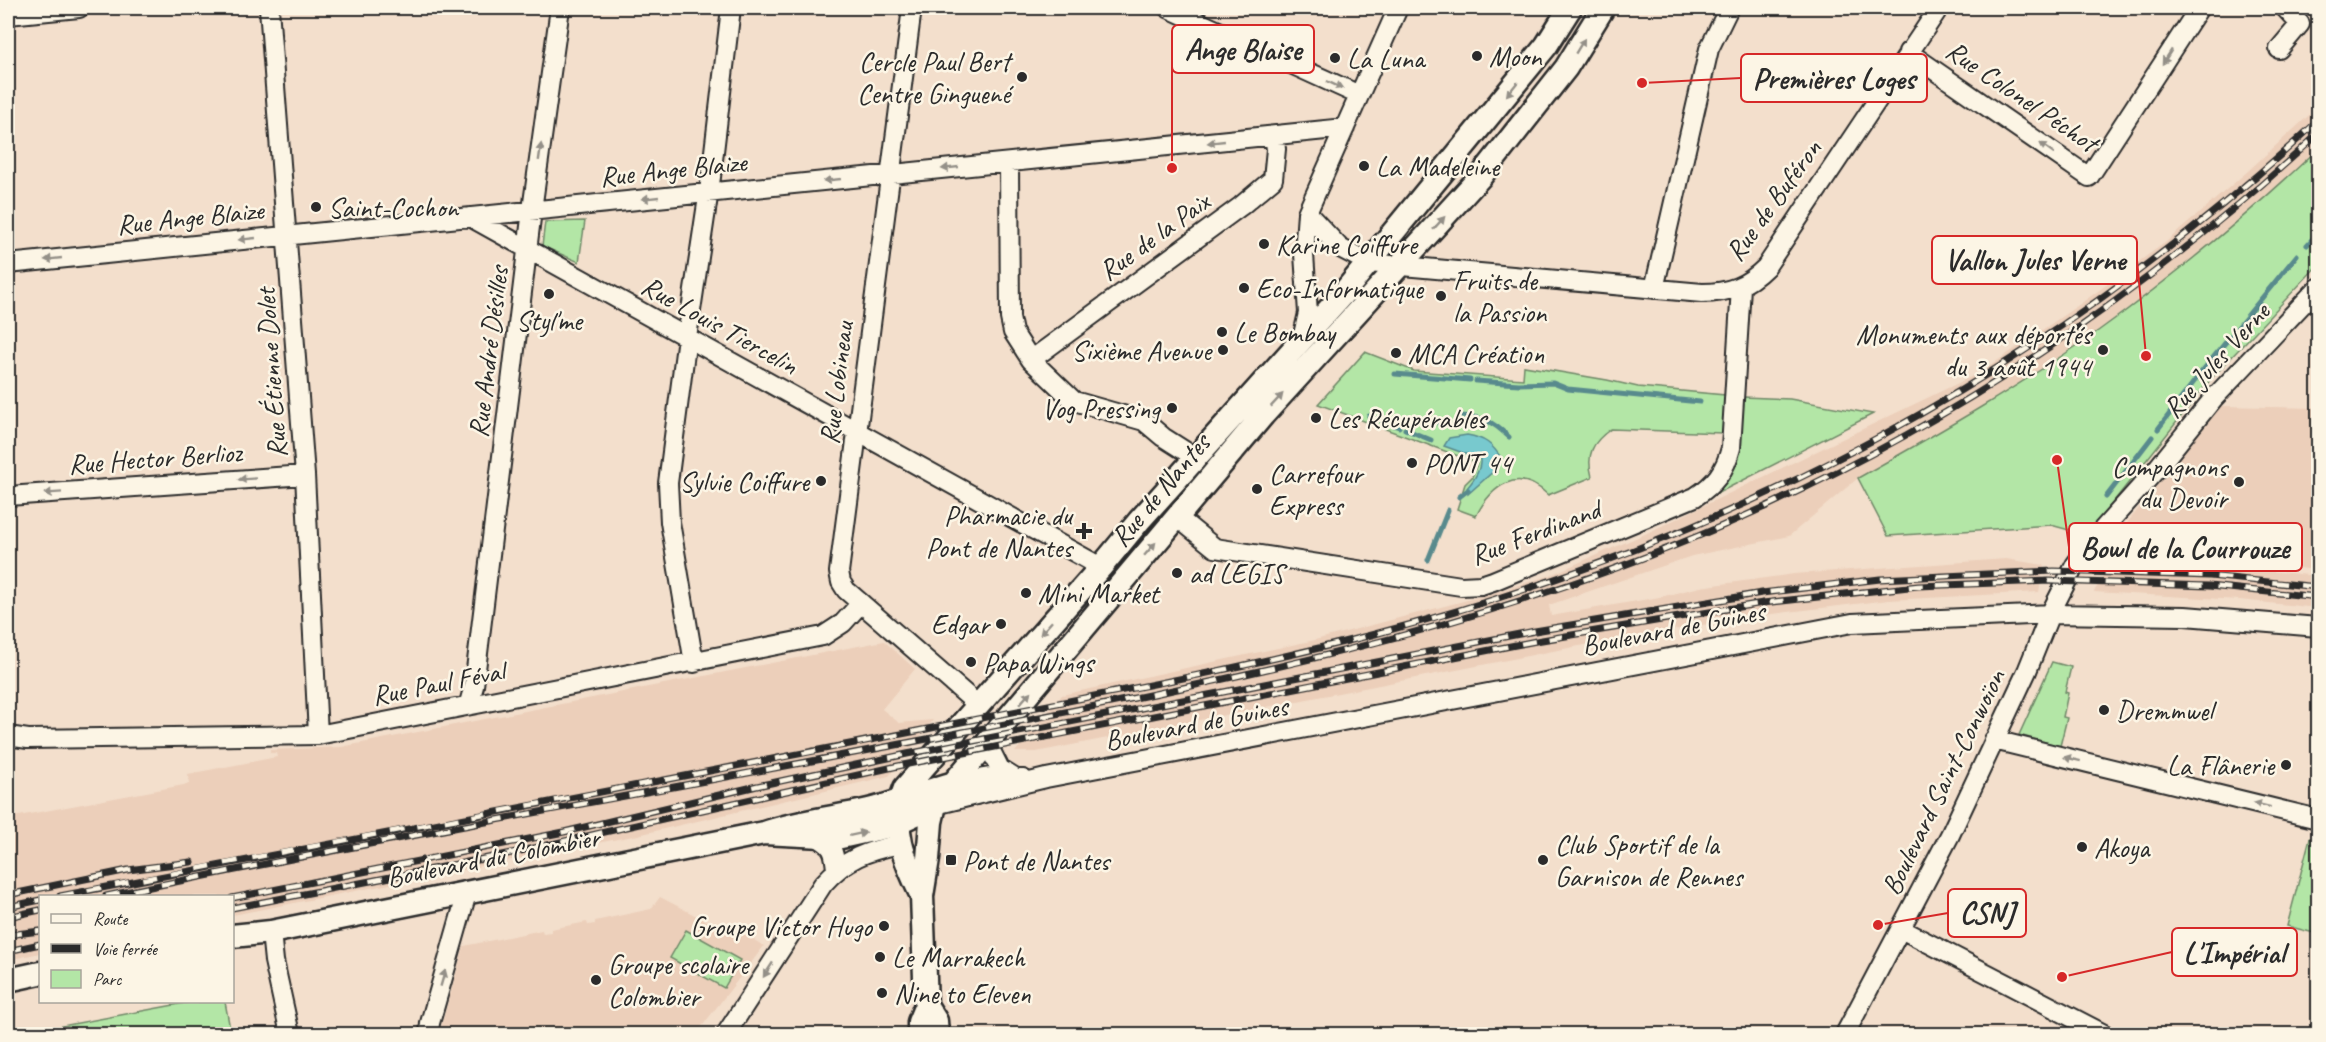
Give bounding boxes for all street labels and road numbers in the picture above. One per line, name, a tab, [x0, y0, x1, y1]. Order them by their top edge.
street label: Rue Colonel Péchot	[1939, 32, 2108, 162]
street label: Rue de Buféron	[1717, 132, 1829, 268]
street label: Rue Ange Blaize	[598, 144, 750, 194]
street label: Rue de la Paix	[1092, 183, 1218, 288]
street label: Rue Ange Blaize	[115, 192, 267, 242]
street label: Rue André Désilles	[460, 262, 516, 439]
street label: Rue Louis Tiercelin	[636, 268, 805, 383]
street label: Rue Étienne Dolet	[247, 284, 294, 459]
street label: Rue Jules Verne	[2155, 293, 2278, 425]
street label: Rue Lobineau	[811, 318, 861, 446]
street label: Rue de Nantes	[1103, 424, 1219, 554]
street label: Rue Hector Berlioz	[67, 434, 245, 482]
street label: Rue Ferdinand	[1465, 490, 1609, 573]
street label: Boulevard de Guines	[1579, 593, 1770, 663]
street label: Rue Paul Féval	[369, 652, 512, 713]
street label: Boulevard Saint-Conwoïon	[1873, 662, 2013, 901]
street label: Boulevard de Guines	[1102, 688, 1293, 758]
street label: Boulevard du Colombier	[384, 819, 604, 895]

